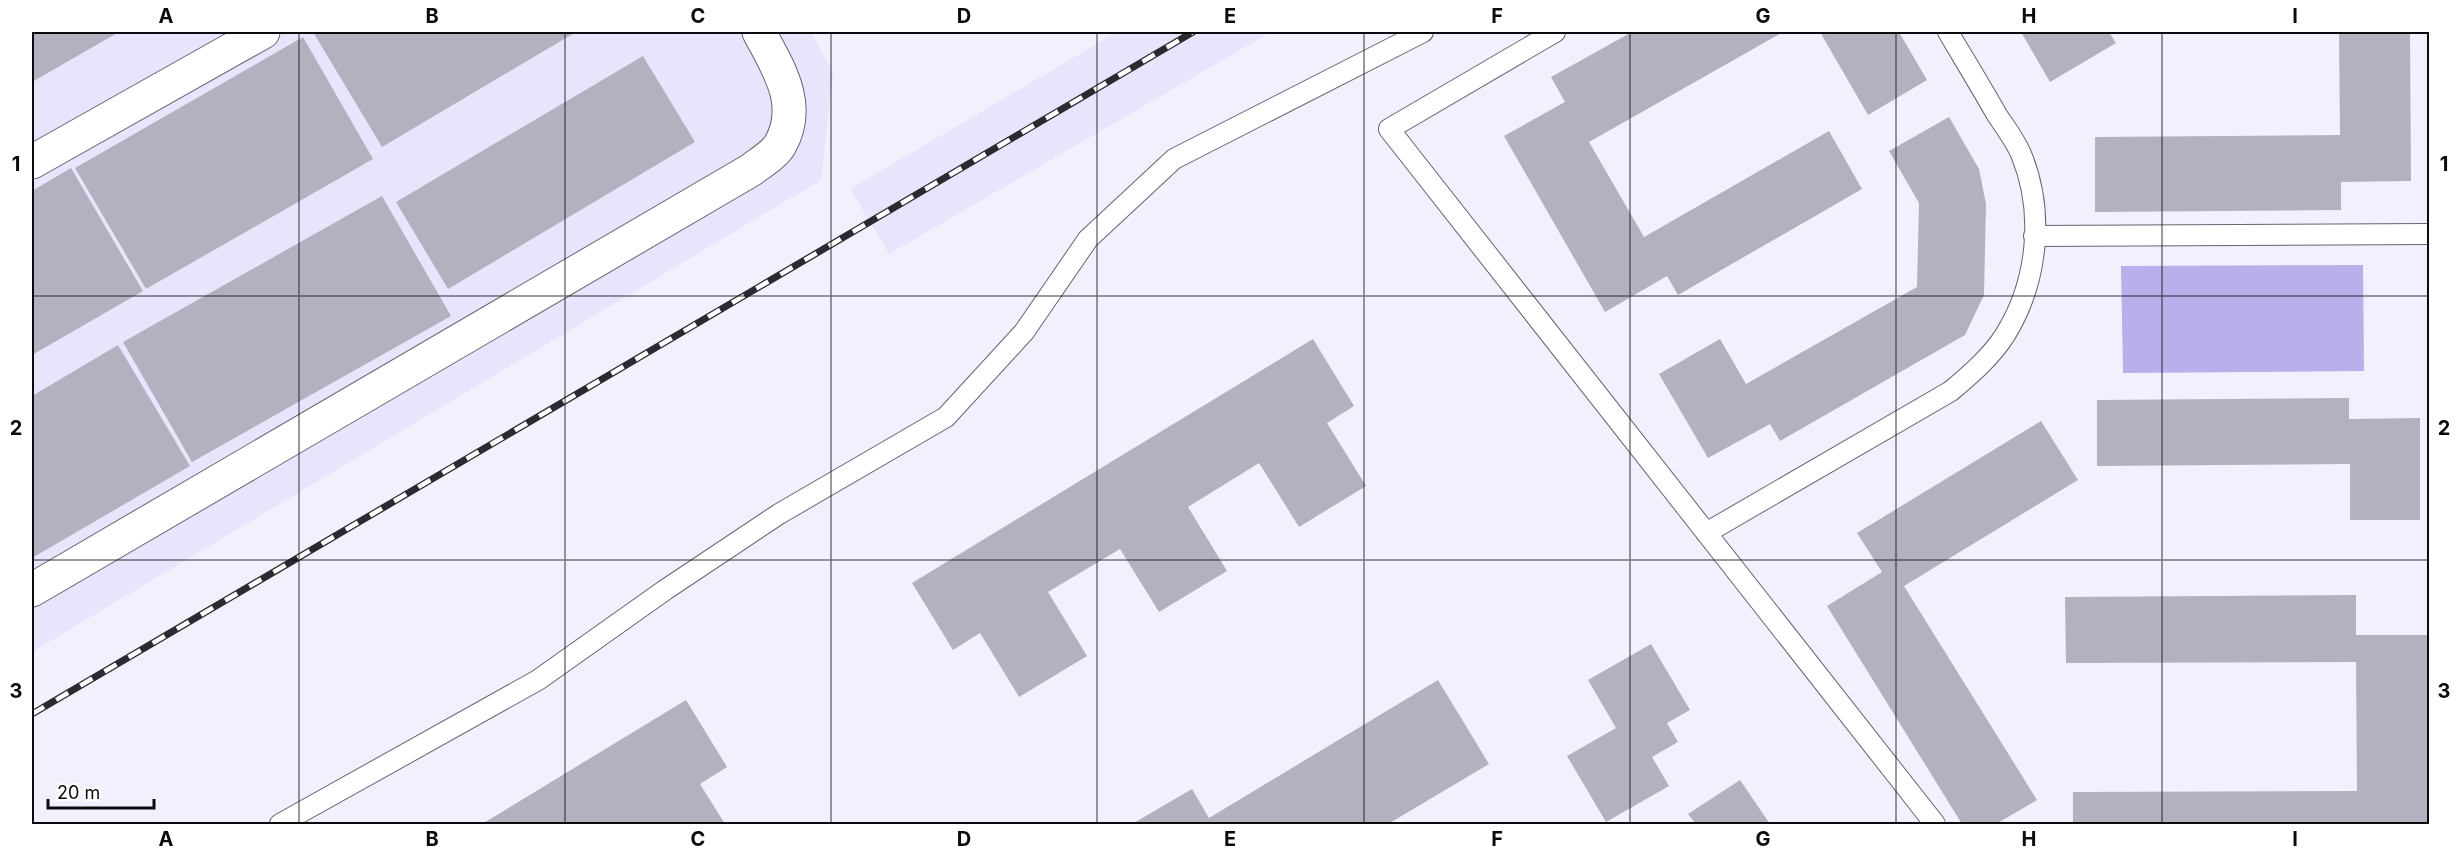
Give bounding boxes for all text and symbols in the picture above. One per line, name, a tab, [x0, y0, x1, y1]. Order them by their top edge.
text: A	[159, 4, 174, 28]
text: B	[425, 4, 439, 28]
text: C	[691, 4, 705, 28]
text: D	[957, 4, 971, 28]
text: E	[1224, 4, 1236, 28]
text: F	[1491, 4, 1503, 28]
text: G	[1755, 4, 1771, 28]
text: H	[2022, 4, 2036, 28]
text: I	[2292, 4, 2298, 28]
text: 1	[12, 152, 20, 176]
text: 1	[2440, 152, 2448, 176]
text: 2	[10, 416, 22, 440]
text: 2	[2438, 416, 2450, 440]
text: 3	[10, 679, 22, 703]
text: 3	[2438, 679, 2450, 703]
scale bar	[48, 772, 154, 810]
text: 20 m	[57, 782, 100, 803]
text: A	[159, 827, 174, 851]
text: B	[425, 827, 439, 851]
text: C	[691, 827, 705, 851]
text: D	[957, 827, 971, 851]
text: E	[1224, 827, 1236, 851]
text: F	[1491, 827, 1503, 851]
text: G	[1755, 827, 1771, 851]
text: H	[2022, 827, 2036, 851]
text: I	[2292, 827, 2298, 851]

